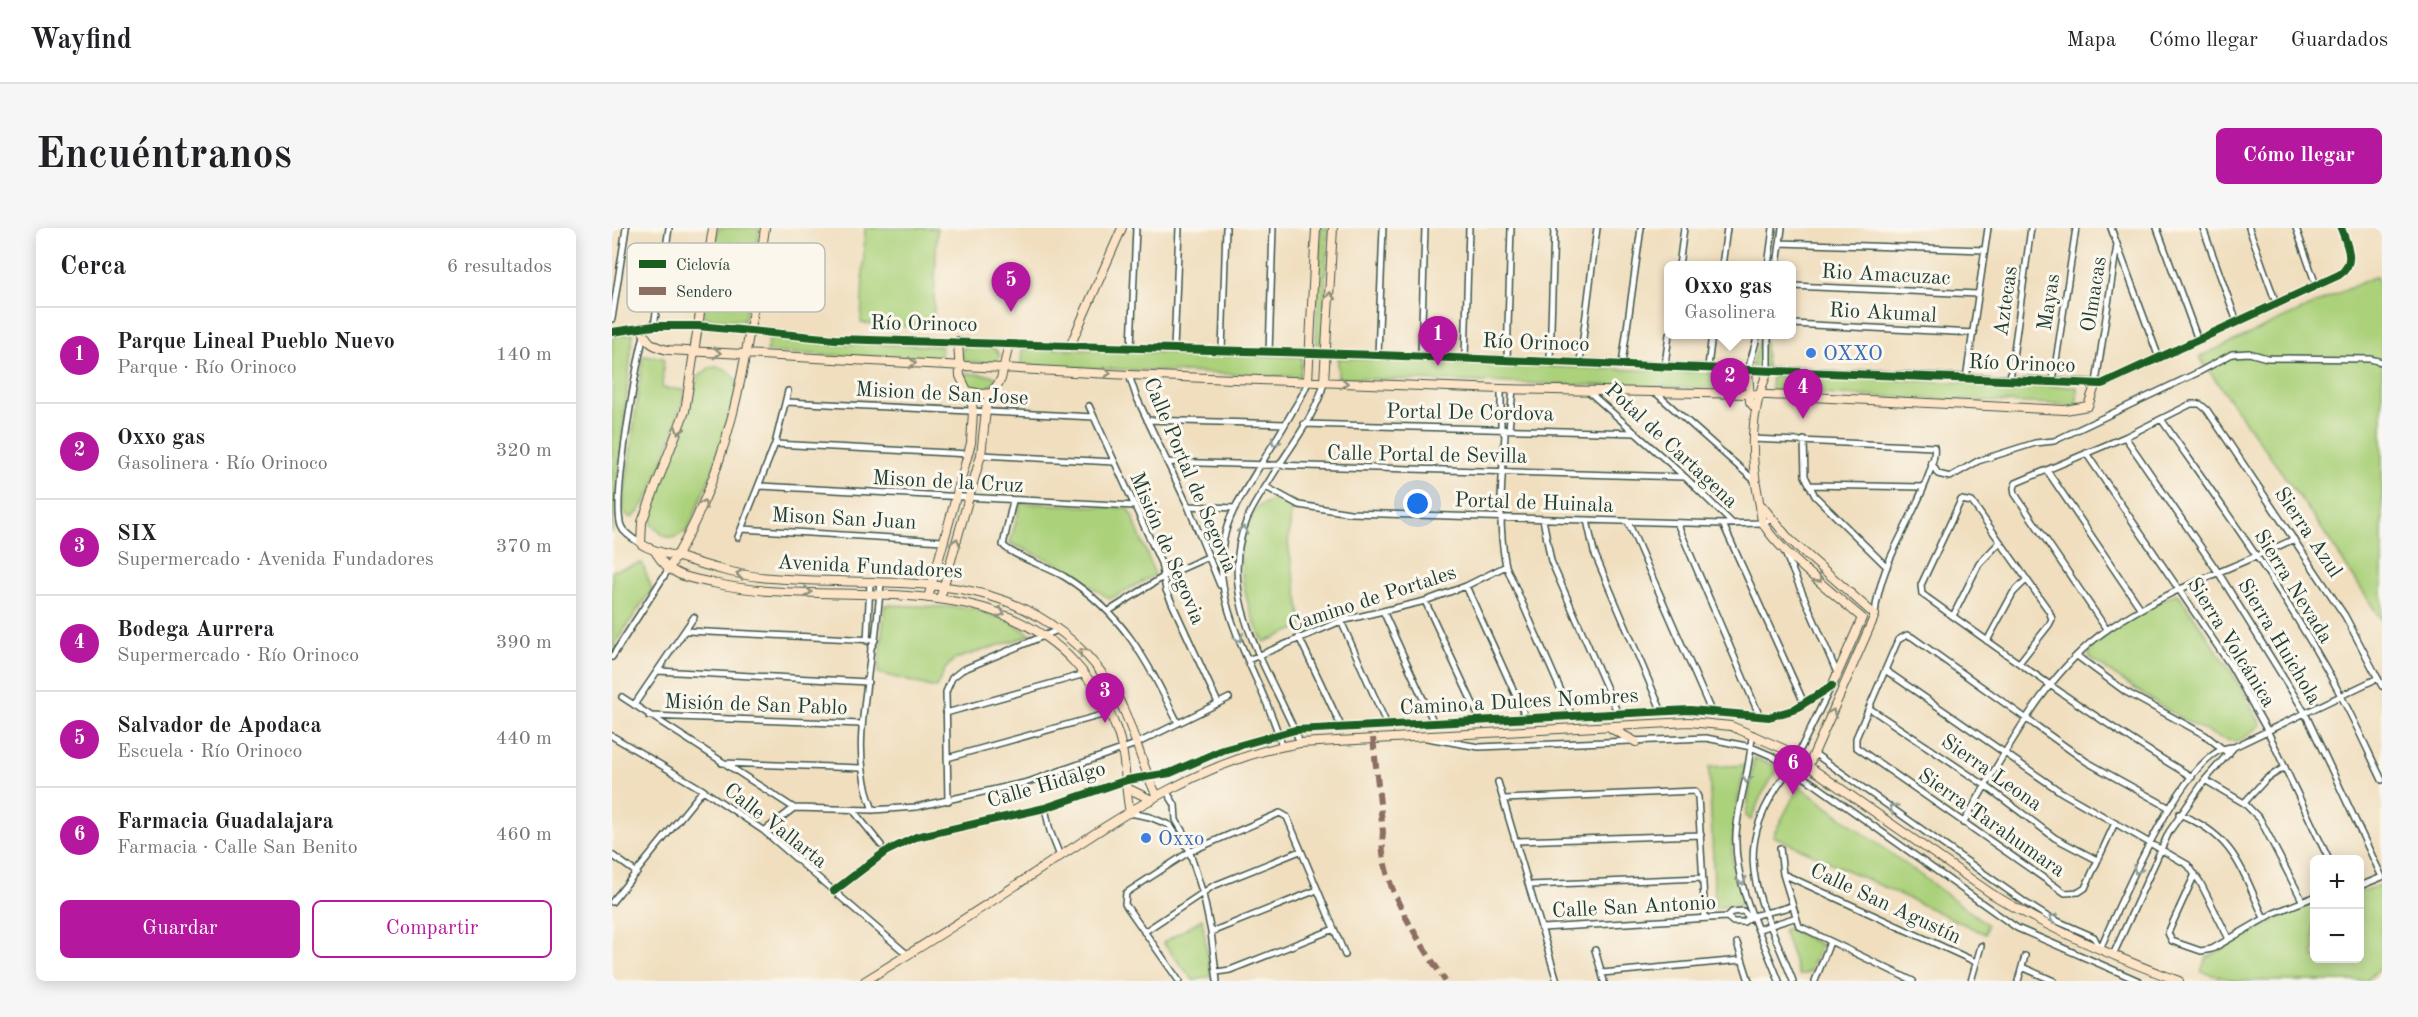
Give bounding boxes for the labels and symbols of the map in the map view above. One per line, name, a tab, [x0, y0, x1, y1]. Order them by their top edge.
legend	[627, 243, 825, 312]
street label: Olmacas	[2078, 255, 2111, 333]
text: Ciclovía	[676, 258, 730, 274]
pin: 5	[992, 262, 1030, 312]
street label: Rio Amacuzac	[1821, 262, 1951, 289]
street label: Aztecas	[1991, 265, 2022, 338]
street label: Mayas	[2035, 272, 2064, 332]
text: Sendero	[676, 285, 732, 301]
one-way arrow	[1323, 292, 1336, 301]
street label: Rio Akumal	[1828, 300, 1938, 327]
street label: Río Orinoco	[870, 313, 978, 336]
pin: 1	[1418, 316, 1458, 366]
street label: Río Orinoco	[1482, 331, 1590, 356]
place label: OXXO	[1823, 344, 1883, 365]
marker: OXXO	[1804, 346, 1818, 360]
one-way arrow	[713, 347, 722, 360]
street label: Río Orinoco	[1968, 352, 2076, 377]
one-way arrow	[907, 356, 917, 369]
pin: 2	[1710, 358, 1750, 408]
one-way arrow	[1102, 367, 1111, 380]
pin: 4	[1784, 370, 1822, 419]
street label: Calle Portal de Segovia	[1139, 375, 1240, 576]
one-way arrow	[1339, 376, 1348, 389]
street label: Mision de San Jose	[855, 379, 1029, 410]
street label: Potal de Cartagena	[1601, 379, 1741, 513]
street label: Portal De Cordova	[1386, 402, 1554, 425]
one-way arrow	[673, 424, 686, 435]
one-way arrow	[1271, 436, 1282, 446]
street label: Calle Portal de Sevilla	[1327, 443, 1527, 468]
street label: Mison de la Cruz	[872, 468, 1024, 497]
street label: Misión de Segovia	[1125, 469, 1208, 628]
street label: Sierra Azul	[2270, 484, 2346, 582]
your location	[1403, 489, 1432, 518]
street label: Portal de Huinala	[1454, 490, 1614, 517]
one-way arrow	[695, 500, 707, 511]
street label: Mison San Juan	[771, 505, 917, 534]
one-way arrow	[1236, 525, 1248, 536]
street label: Sierra Nevada	[2249, 526, 2336, 647]
one-way arrow	[949, 537, 961, 548]
street label: Avenida Fundadores	[777, 552, 963, 583]
street label: Camino de Portales	[1286, 562, 1459, 636]
one-way arrow	[735, 568, 745, 581]
one-way arrow	[1812, 572, 1822, 583]
street label: Sierra Volcánica	[2183, 574, 2279, 711]
street label: Sierra Huichola	[2233, 575, 2324, 708]
one-way arrow	[804, 586, 813, 599]
one-way arrow	[995, 606, 1006, 618]
one-way arrow	[1232, 631, 1244, 642]
one-way arrow	[1080, 649, 1091, 660]
pin: 3	[1086, 674, 1124, 723]
street label: Camino a Dulces Nombres	[1399, 686, 1639, 719]
street label: Misión de San Pablo	[664, 692, 848, 719]
one-way arrow	[1825, 709, 1837, 720]
street label: Sierra Leona	[1937, 731, 2045, 816]
pin: 6	[1774, 746, 1812, 795]
street label: Calle Hidalgo	[985, 758, 1108, 812]
street label: Sierra Tarahumara	[1914, 765, 2068, 882]
one-way arrow	[1741, 773, 1754, 783]
street label: Calle Vallarta	[720, 780, 831, 873]
one-way arrow	[1888, 804, 1899, 815]
place label: Oxxo	[1158, 829, 1204, 850]
marker: Oxxo	[1139, 831, 1153, 845]
street label: Calle San Agustín	[1807, 860, 1964, 949]
one-way arrow	[2132, 864, 2144, 875]
one-way arrow	[1734, 876, 1747, 886]
street label: Calle San Antonio	[1551, 893, 1717, 922]
one-way arrow	[2049, 914, 2060, 926]

